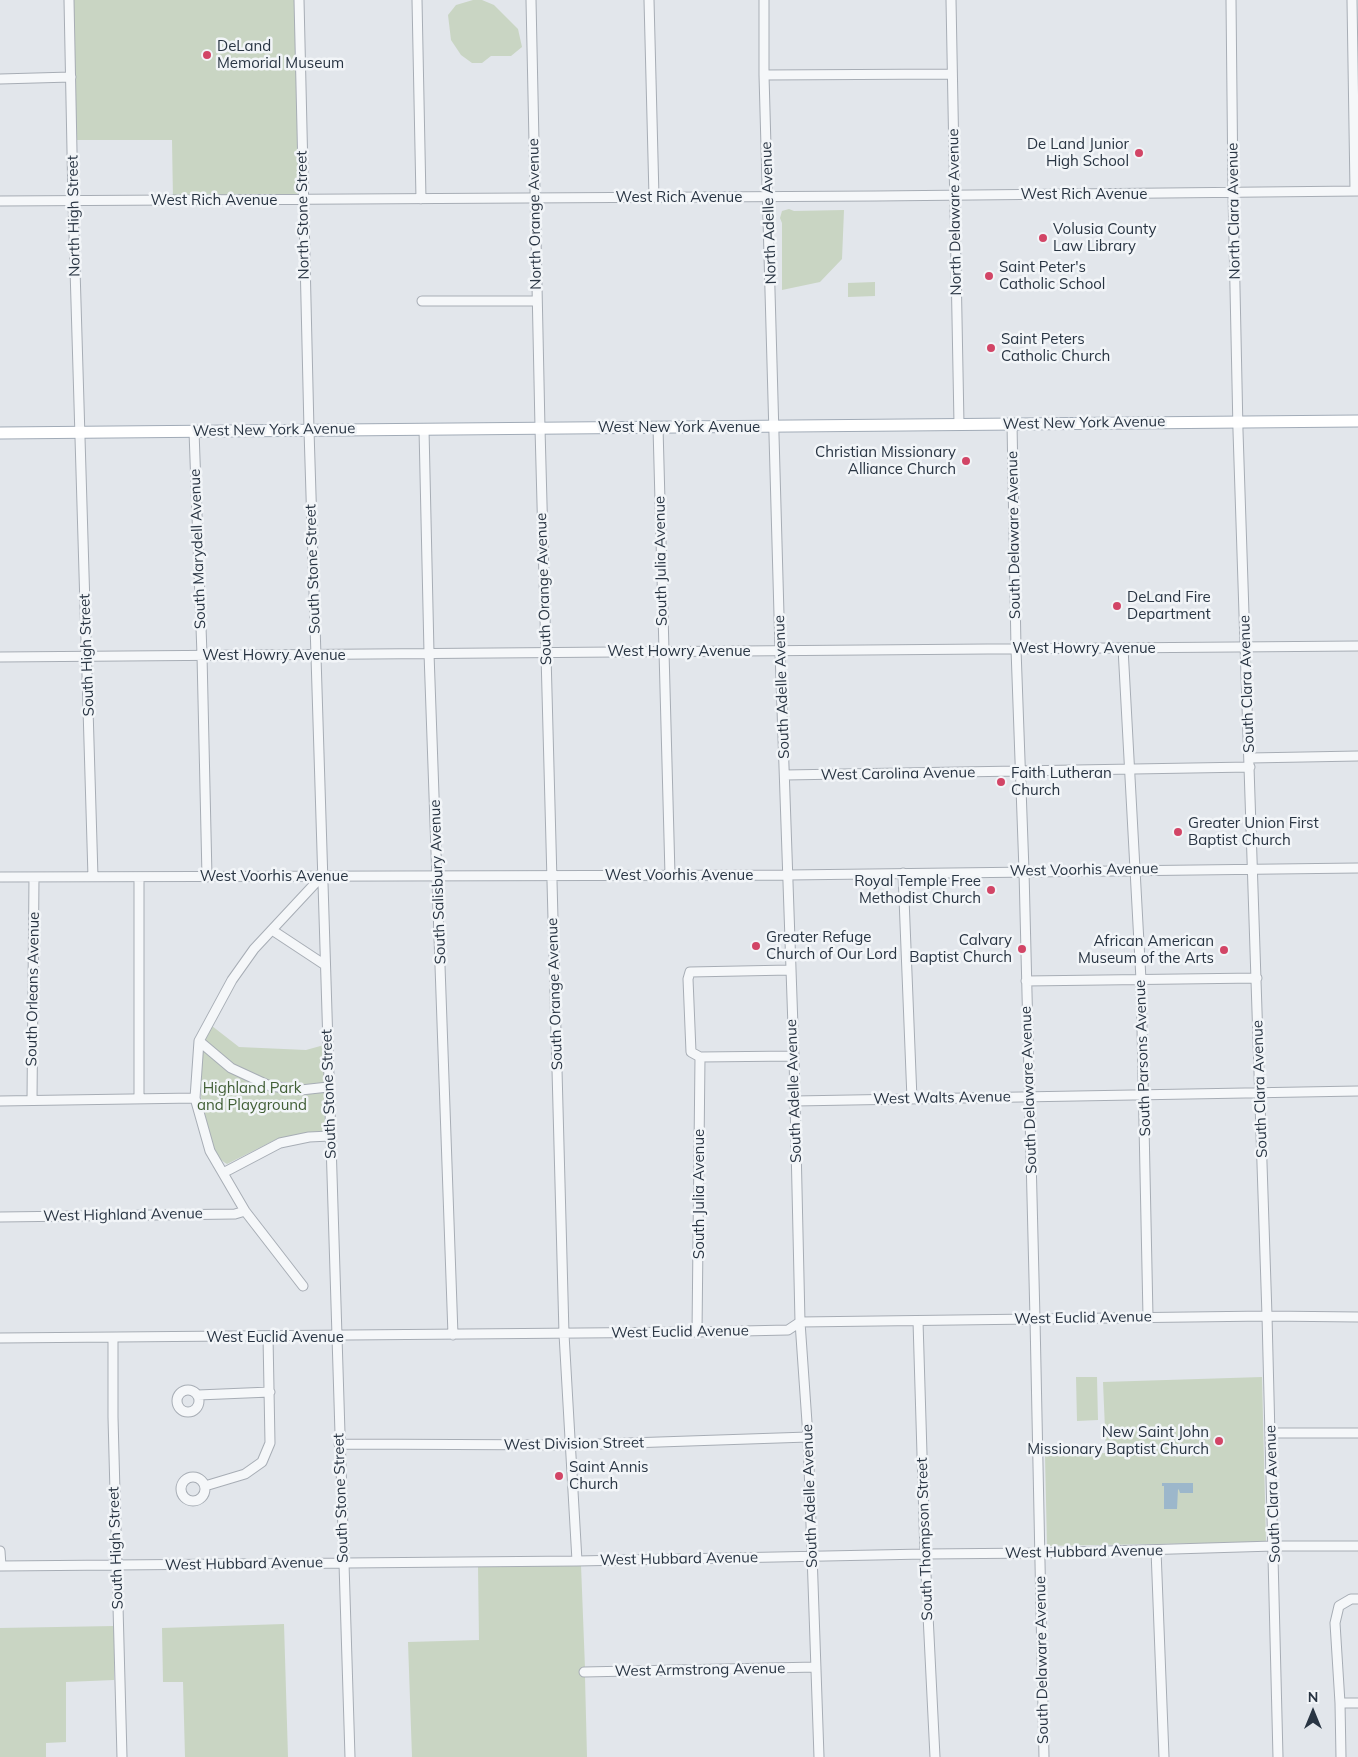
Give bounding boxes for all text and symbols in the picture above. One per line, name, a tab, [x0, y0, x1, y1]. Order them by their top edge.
place label: DeLand Memorial Museum	[217, 37, 344, 72]
marker: DeLand Memorial Museum	[201, 49, 213, 61]
street label: North Delaware Avenue	[945, 128, 965, 296]
place label: De Land Junior High School	[1027, 135, 1129, 170]
street label: North Orange Avenue	[525, 138, 545, 290]
street label: North Adelle Avenue	[758, 141, 780, 285]
street label: North Clara Avenue	[1224, 142, 1244, 280]
marker: De Land Junior High School	[1133, 147, 1145, 159]
street label: North Stone Street	[293, 150, 313, 280]
street label: North High Street	[64, 155, 84, 277]
street label: West Rich Avenue	[1021, 185, 1147, 203]
street label: West Rich Avenue	[616, 188, 742, 206]
street label: West Rich Avenue	[151, 191, 277, 209]
place label: Volusia County Law Library	[1053, 220, 1156, 255]
marker: Volusia County Law Library	[1037, 232, 1049, 244]
place label: Saint Peter's Catholic School	[999, 258, 1105, 293]
marker: Saint Peter's Catholic School	[983, 270, 995, 282]
place label: Saint Peters Catholic Church	[1001, 330, 1110, 365]
marker: Saint Peters Catholic Church	[985, 342, 997, 354]
street label: West New York Avenue	[1003, 413, 1165, 433]
street label: West New York Avenue	[598, 418, 760, 436]
street label: West New York Avenue	[193, 420, 355, 440]
place label: Christian Missionary Alliance Church	[815, 443, 956, 478]
street label: South Delaware Avenue	[1004, 451, 1024, 619]
marker: Christian Missionary Alliance Church	[960, 455, 972, 467]
street label: South Marydell Avenue	[186, 468, 210, 630]
street label: South Julia Avenue	[651, 496, 671, 626]
street label: South Stone Street	[302, 504, 324, 634]
street label: South Orange Avenue	[532, 512, 556, 666]
place label: DeLand Fire Department	[1127, 588, 1211, 623]
street label: South High Street	[76, 593, 98, 717]
marker: DeLand Fire Department	[1111, 600, 1123, 612]
street label: South Adelle Avenue	[770, 615, 794, 759]
street label: South Clara Avenue	[1236, 615, 1258, 753]
street label: West Howry Avenue	[1012, 639, 1156, 657]
street label: West Howry Avenue	[607, 642, 751, 660]
street label: West Howry Avenue	[202, 646, 346, 664]
street label: West Carolina Avenue	[821, 764, 975, 784]
place label: Faith Lutheran Church	[1011, 764, 1112, 799]
marker: Faith Lutheran Church	[995, 776, 1007, 788]
street label: South Salisbury Avenue	[426, 799, 450, 965]
place label: Greater Union First Baptist Church	[1188, 814, 1319, 849]
marker: Greater Union First Baptist Church	[1172, 826, 1184, 838]
street label: West Voorhis Avenue	[1010, 860, 1158, 880]
street label: West Voorhis Avenue	[605, 866, 753, 884]
street label: West Voorhis Avenue	[200, 867, 348, 885]
place label: Royal Temple Free Methodist Church	[854, 872, 981, 907]
marker: Royal Temple Free Methodist Church	[985, 884, 997, 896]
street label: South Orleans Avenue	[23, 912, 43, 1066]
street label: South Orange Avenue	[543, 917, 567, 1071]
place label: Greater Refuge Church of Our Lord	[766, 928, 897, 963]
place label: Calvary Baptist Church	[909, 931, 1012, 966]
place label: African American Museum of the Arts	[1078, 932, 1214, 967]
marker: Greater Refuge Church of Our Lord	[750, 940, 762, 952]
marker: Calvary Baptist Church	[1016, 943, 1028, 955]
marker: African American Museum of the Arts	[1218, 944, 1230, 956]
street label: South Parsons Avenue	[1131, 979, 1155, 1137]
street label: South Delaware Avenue	[1017, 1006, 1041, 1174]
street label: South Adelle Avenue	[782, 1019, 806, 1163]
street label: South Clara Avenue	[1249, 1020, 1271, 1158]
street label: South Stone Street	[318, 1029, 340, 1159]
park label: Highland Park and Playground	[197, 1079, 307, 1114]
street label: West Walts Avenue	[873, 1088, 1011, 1108]
street label: South Julia Avenue	[690, 1129, 708, 1259]
street label: West Highland Avenue	[43, 1205, 203, 1225]
street label: West Euclid Avenue	[1014, 1308, 1152, 1328]
street label: West Euclid Avenue	[611, 1322, 749, 1342]
street label: West Euclid Avenue	[206, 1328, 344, 1346]
place label: New Saint John Missionary Baptist Church	[1027, 1423, 1209, 1458]
street label: South Adelle Avenue	[798, 1424, 822, 1568]
street label: South Clara Avenue	[1262, 1425, 1284, 1563]
street label: South Stone Street	[330, 1433, 352, 1563]
street label: West Division Street	[504, 1434, 644, 1454]
marker: New Saint John Missionary Baptist Church	[1213, 1435, 1225, 1447]
street label: South Thompson Street	[913, 1457, 937, 1621]
place label: Saint Annis Church	[569, 1458, 648, 1493]
marker: Saint Annis Church	[553, 1470, 565, 1482]
street label: South High Street	[105, 1486, 127, 1610]
street label: West Hubbard Avenue	[1005, 1542, 1163, 1562]
street label: West Hubbard Avenue	[600, 1549, 758, 1569]
street label: West Hubbard Avenue	[165, 1554, 323, 1574]
street label: South Delaware Avenue	[1032, 1576, 1052, 1744]
street label: West Armstrong Avenue	[615, 1660, 785, 1680]
north arrow	[1288, 1687, 1338, 1737]
text: N	[1308, 1688, 1318, 1706]

